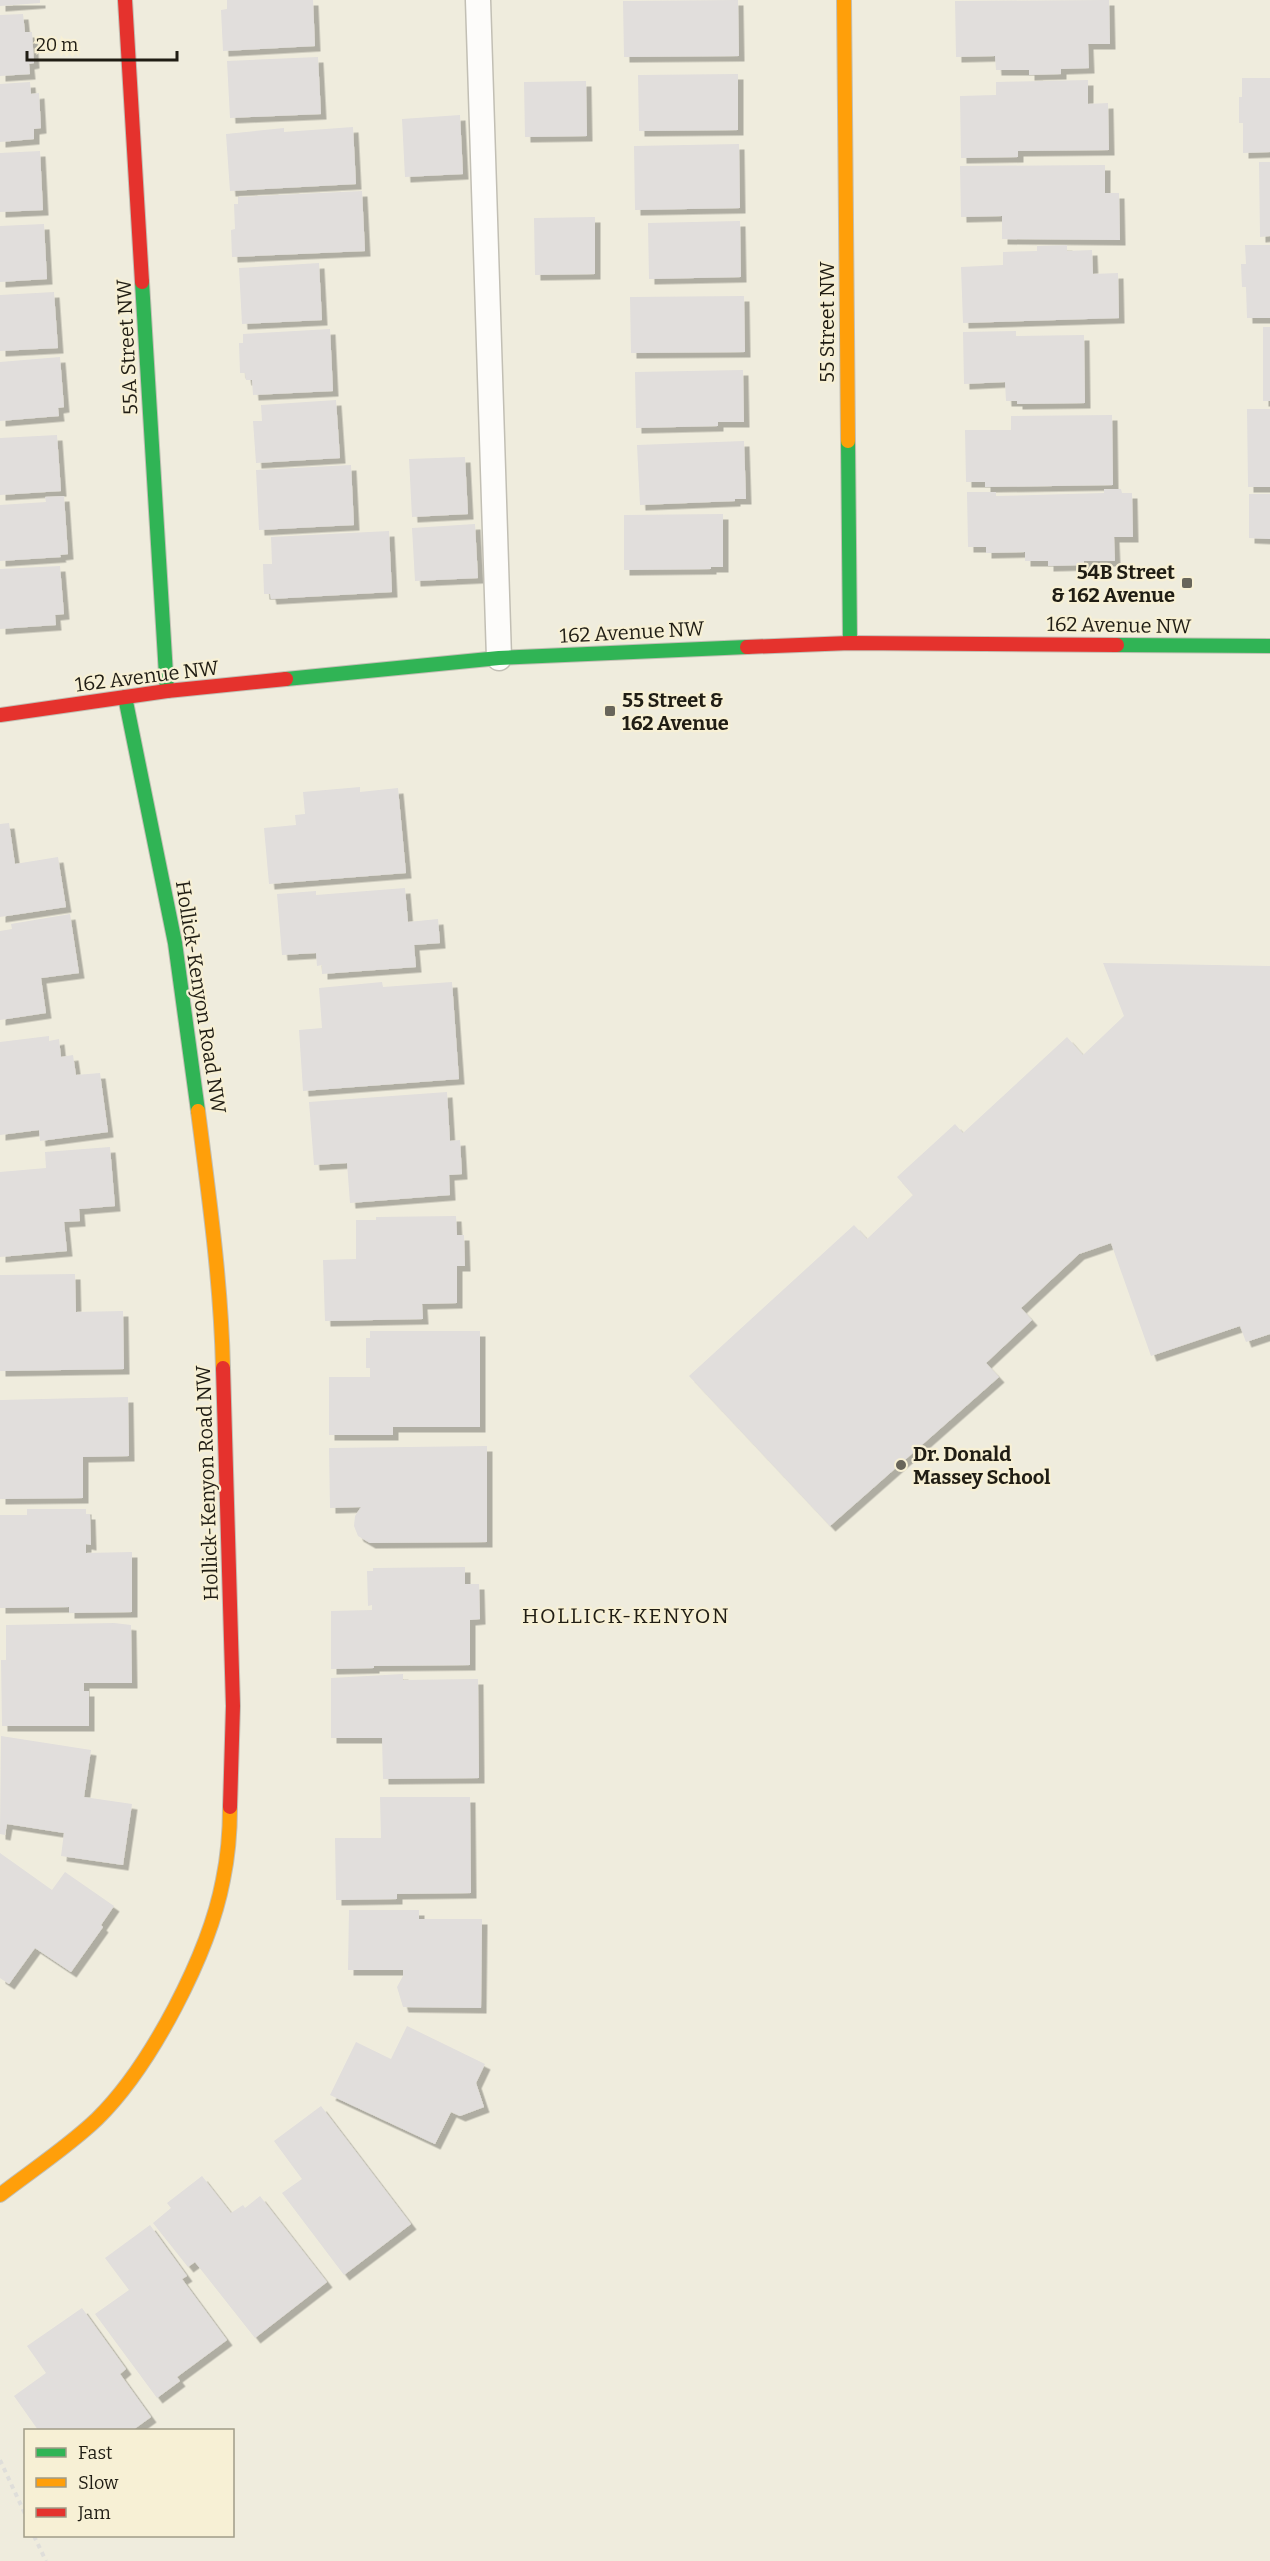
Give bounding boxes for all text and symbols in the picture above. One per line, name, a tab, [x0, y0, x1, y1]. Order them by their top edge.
scale bar	[27, 24, 177, 62]
text: 20 m	[36, 34, 78, 56]
street label: 55 Street NW	[815, 261, 839, 383]
street label: 55A Street NW	[111, 278, 143, 415]
place label: 54B Street & 162 Avenue	[1051, 560, 1175, 607]
marker: 54B Street & 162 Avenue	[1180, 576, 1194, 590]
street label: 162 Avenue NW	[1046, 612, 1192, 638]
street label: 162 Avenue NW	[559, 616, 705, 648]
street label: 162 Avenue NW	[74, 655, 221, 697]
place label: 55 Street & 162 Avenue	[622, 688, 729, 735]
marker: 55 Street & 162 Avenue	[603, 704, 617, 718]
street label: Hollick-Kenyon Road NW	[171, 879, 231, 1116]
street label: Hollick-Kenyon Road NW	[191, 1364, 223, 1601]
place label: Dr. Donald Massey School	[913, 1442, 1050, 1489]
marker: Dr. Donald Massey School	[894, 1458, 908, 1472]
district label: HOLLICK-KENYON	[522, 1603, 730, 1629]
legend	[24, 2429, 234, 2537]
text: Fast	[78, 2442, 113, 2464]
text: Slow	[78, 2472, 119, 2494]
text: Jam	[77, 2502, 111, 2524]

